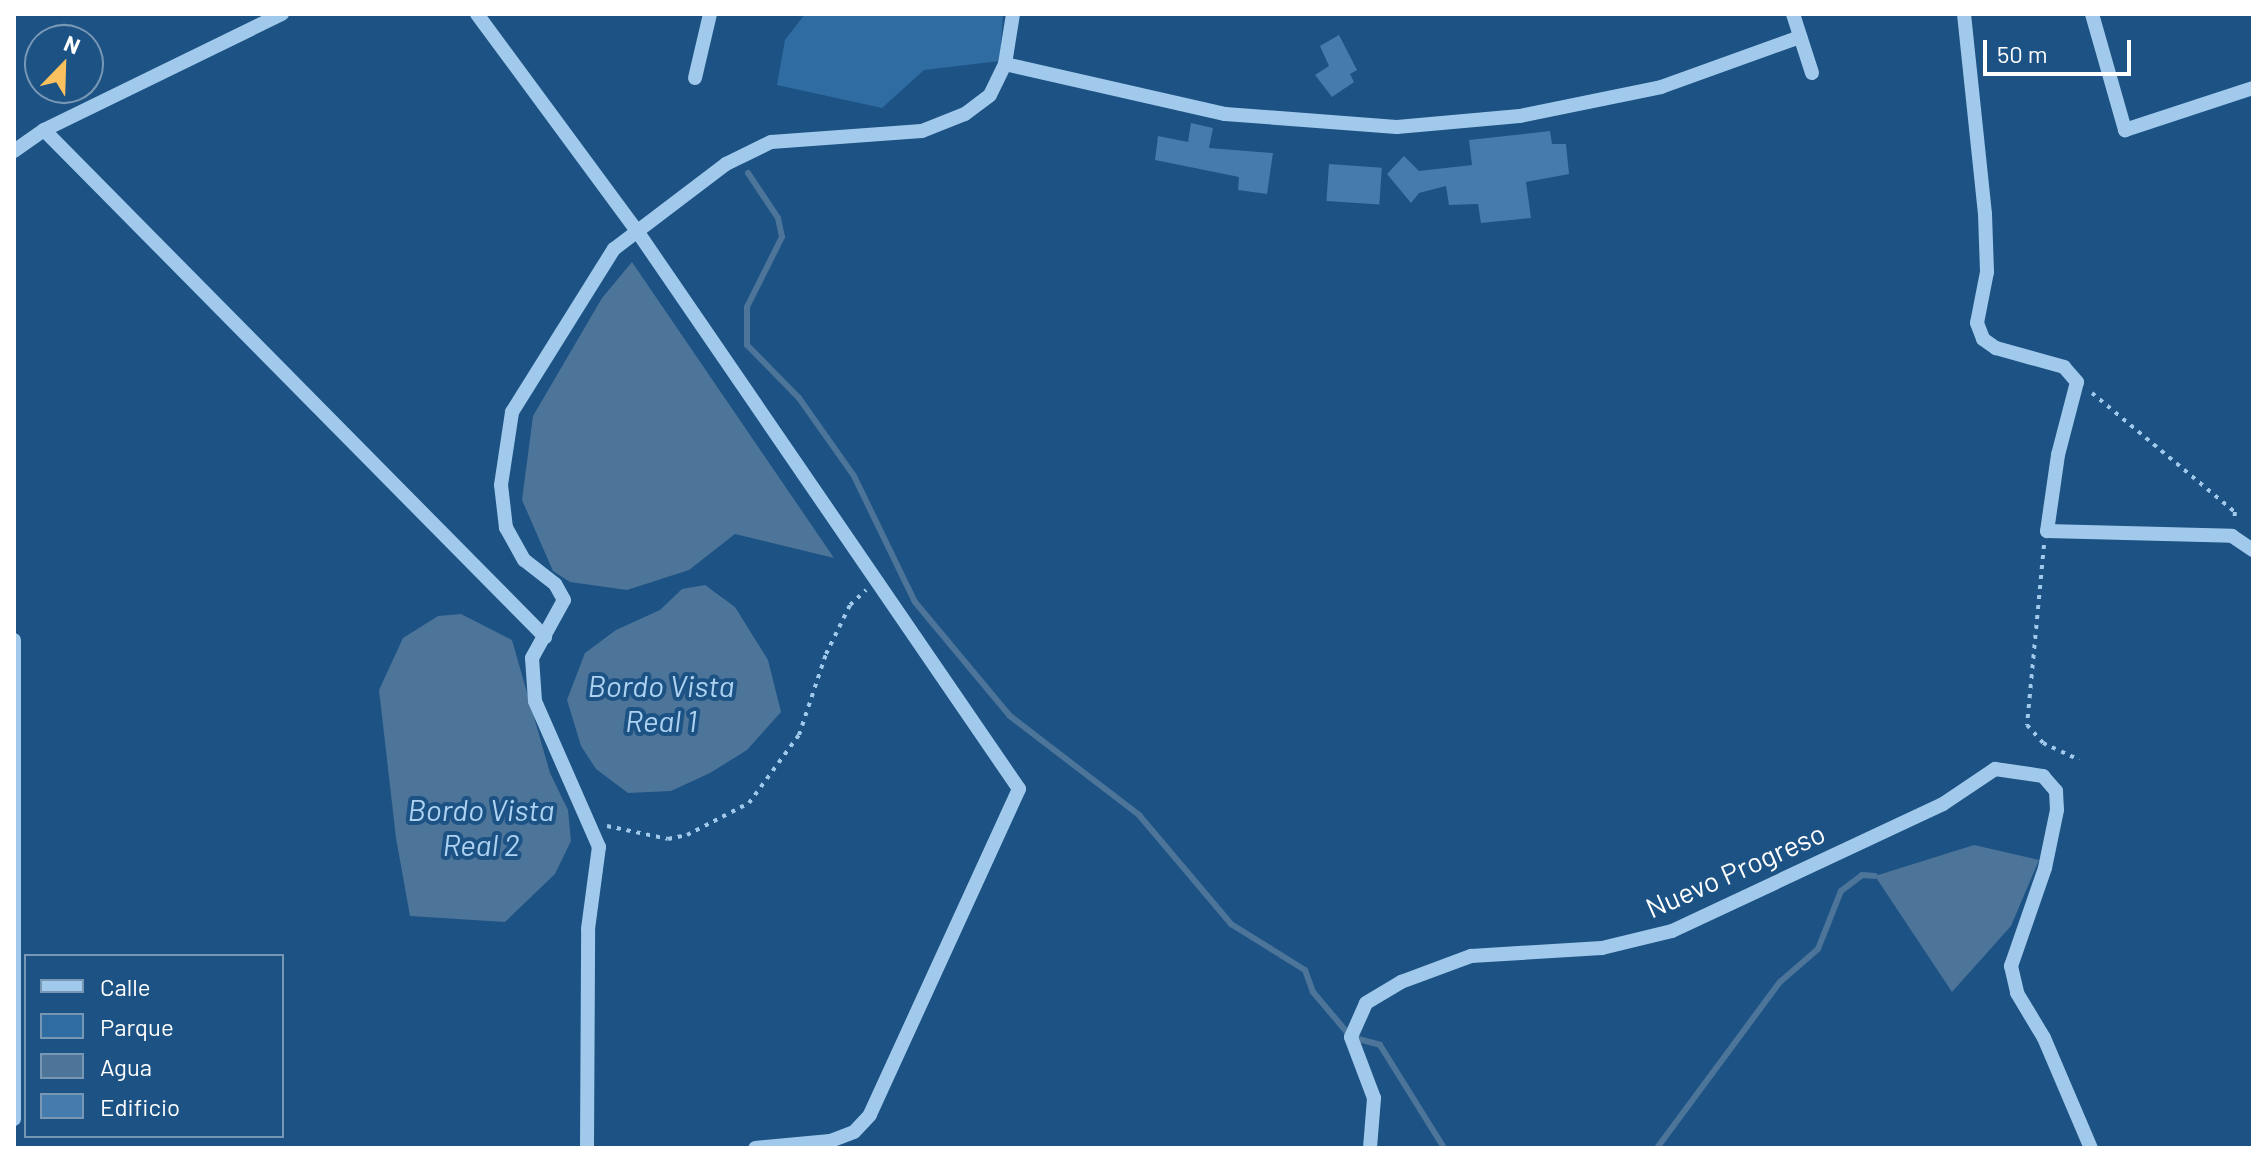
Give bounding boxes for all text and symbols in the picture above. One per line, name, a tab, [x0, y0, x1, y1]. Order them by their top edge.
north arrow	[24, 24, 104, 104]
scale bar	[1987, 24, 2135, 74]
text: N	[61, 29, 84, 59]
text: 50 m	[1997, 39, 2048, 68]
water label: Bordo Vista Real 1	[588, 667, 734, 738]
water label: Bordo Vista Real 2	[408, 791, 554, 862]
street label: Nuevo Progreso	[1640, 816, 1830, 924]
legend	[24, 954, 284, 1138]
text: Calle	[100, 972, 151, 1001]
text: Parque	[100, 1012, 174, 1041]
text: Agua	[100, 1052, 152, 1081]
text: Edificio	[100, 1092, 180, 1121]

